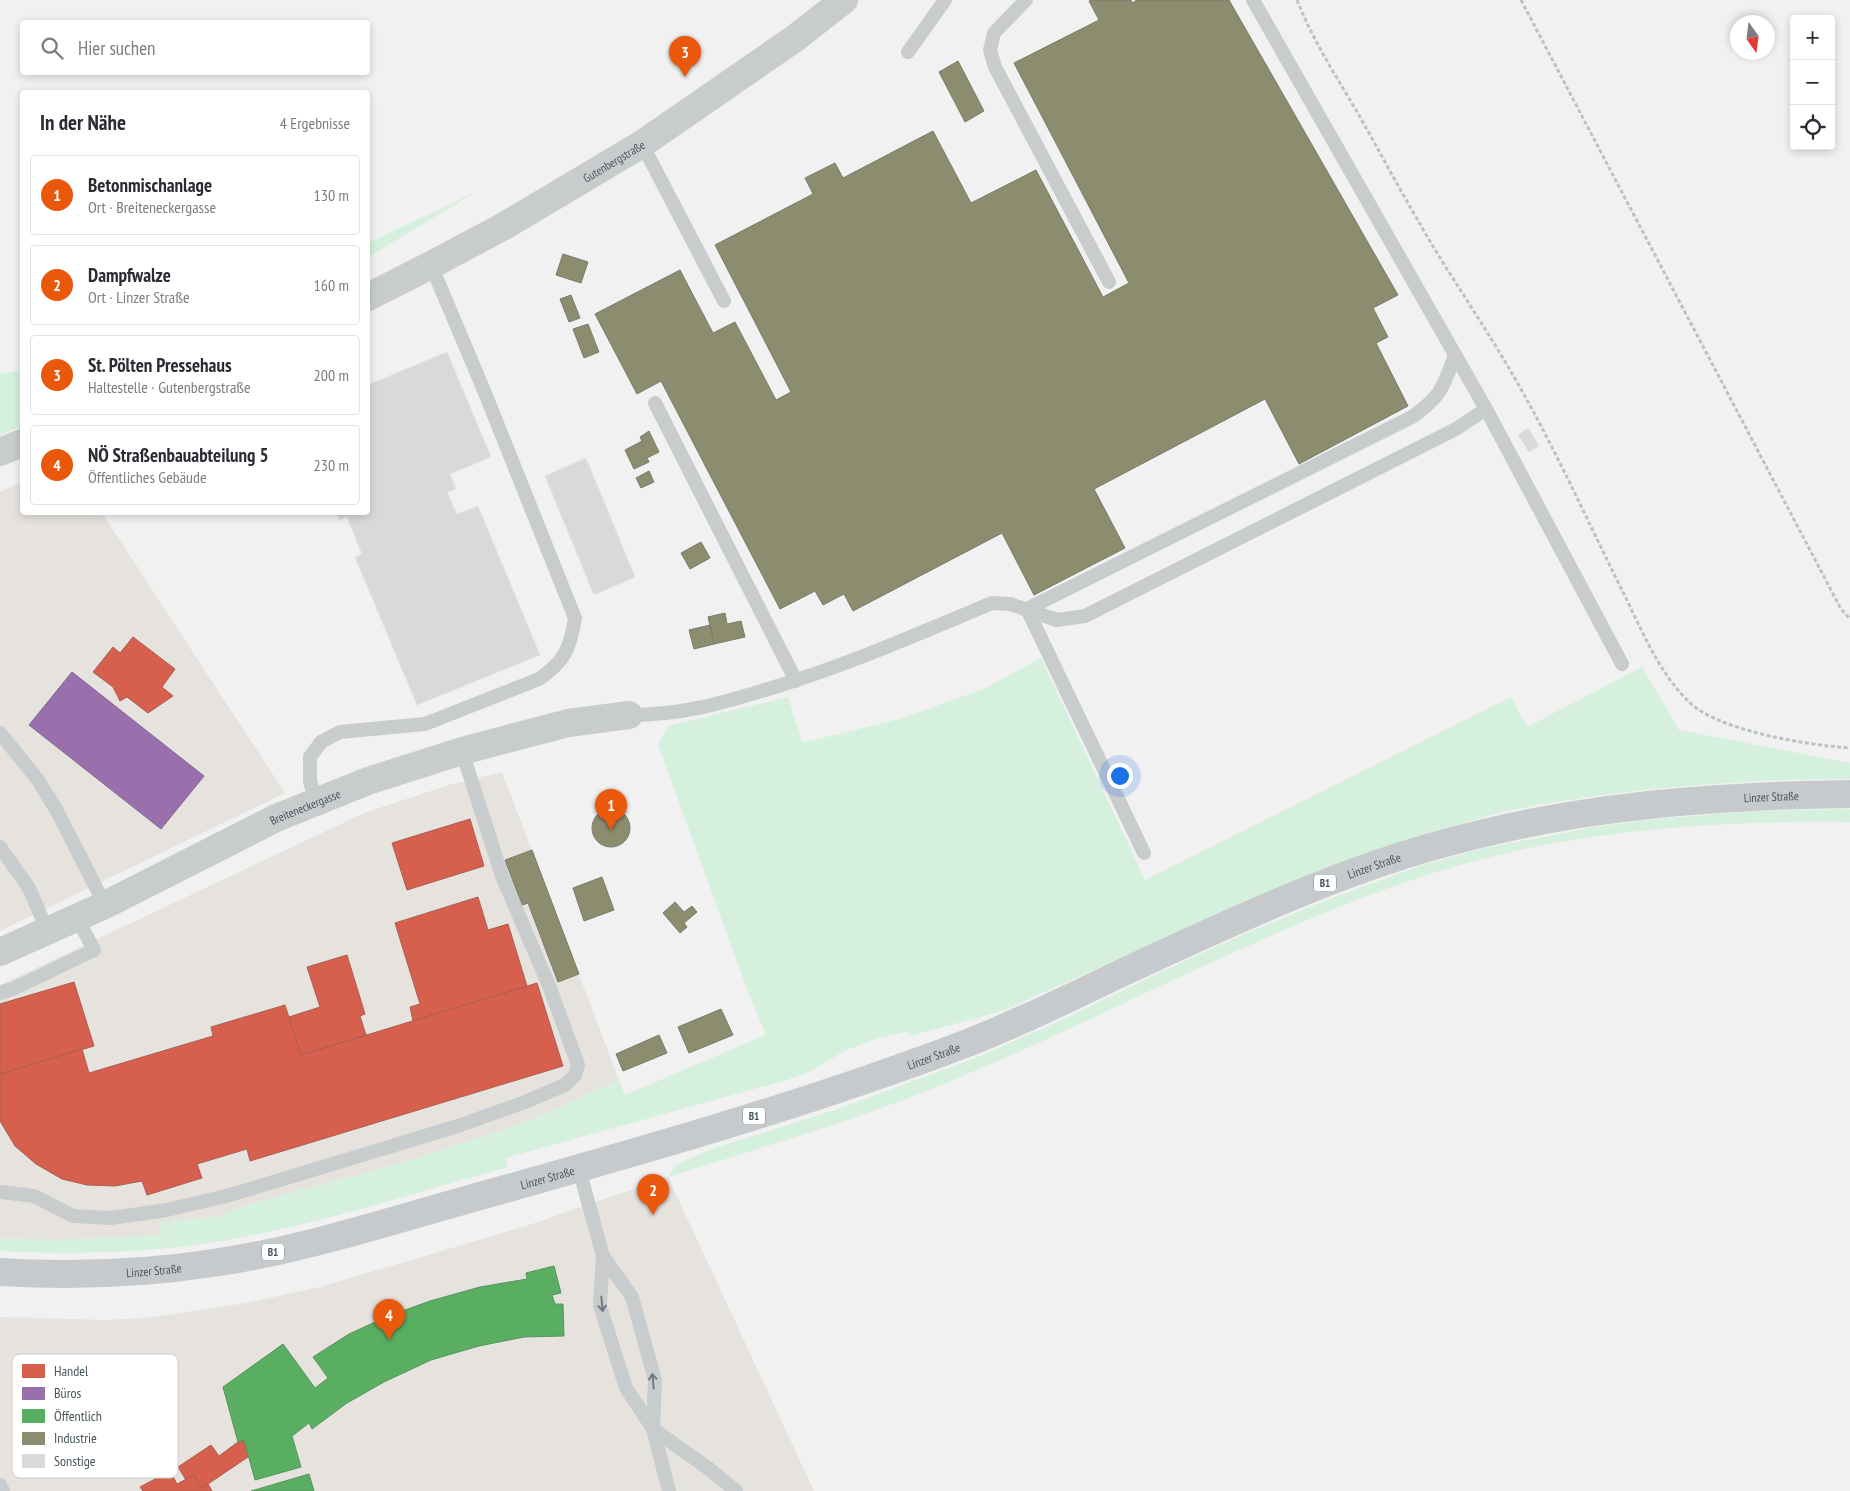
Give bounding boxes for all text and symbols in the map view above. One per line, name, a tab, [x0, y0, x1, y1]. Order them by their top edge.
north arrow	[1730, 15, 1775, 60]
map controls	[1790, 15, 1835, 150]
button: +	[1790, 15, 1835, 60]
search box	[20, 20, 370, 75]
icon: search	[38, 34, 66, 62]
text: Hier suchen	[78, 36, 155, 60]
pin: 3	[669, 36, 701, 77]
button: −	[1790, 60, 1835, 105]
button: locate	[1790, 105, 1835, 150]
text: In der Nähe	[40, 109, 126, 136]
text: 4 Ergebnisse	[280, 113, 350, 133]
street label: Gutenbergstraße	[580, 137, 647, 185]
text: Betonmischanlage	[88, 173, 212, 197]
text: 1	[53, 185, 61, 205]
text: 130 m	[314, 185, 349, 205]
text: Ort · Breiteneckergasse	[88, 197, 216, 217]
text: Dampfwalze	[88, 263, 171, 287]
text: 2	[53, 275, 61, 295]
text: 160 m	[314, 275, 349, 295]
text: Ort · Linzer Straße	[88, 287, 190, 307]
text: St. Pölten Pressehaus	[88, 353, 232, 377]
text: 3	[53, 365, 61, 385]
text: 200 m	[314, 365, 349, 385]
text: Haltestelle · Gutenbergstraße	[88, 377, 251, 397]
text: NÖ Straßenbauabteilung 5	[88, 443, 269, 467]
text: 4	[53, 455, 61, 475]
text: 230 m	[314, 455, 349, 475]
text: Öffentliches Gebäude	[88, 467, 207, 487]
your location	[1107, 763, 1133, 789]
street label: Breiteneckergasse	[267, 785, 343, 828]
street label: Linzer Straße	[1743, 788, 1799, 805]
pin: 1	[595, 789, 627, 830]
street label: Linzer Straße	[1345, 849, 1402, 881]
road number: B1	[1314, 874, 1336, 891]
street label: Linzer Straße	[905, 1039, 962, 1072]
road number: B1	[743, 1108, 765, 1124]
street label: Linzer Straße	[519, 1162, 576, 1192]
pin: 2	[637, 1174, 669, 1215]
road number: B1	[262, 1244, 284, 1260]
street label: Linzer Straße	[126, 1260, 182, 1280]
one-way arrow	[597, 1296, 606, 1312]
pin: 4	[373, 1299, 405, 1340]
legend	[12, 1354, 178, 1478]
text: Handel	[54, 1362, 89, 1380]
one-way arrow	[649, 1373, 658, 1389]
text: Büros	[54, 1384, 82, 1402]
text: Öffentlich	[54, 1407, 102, 1425]
text: Industrie	[54, 1429, 97, 1447]
text: Sonstige	[54, 1452, 96, 1470]

